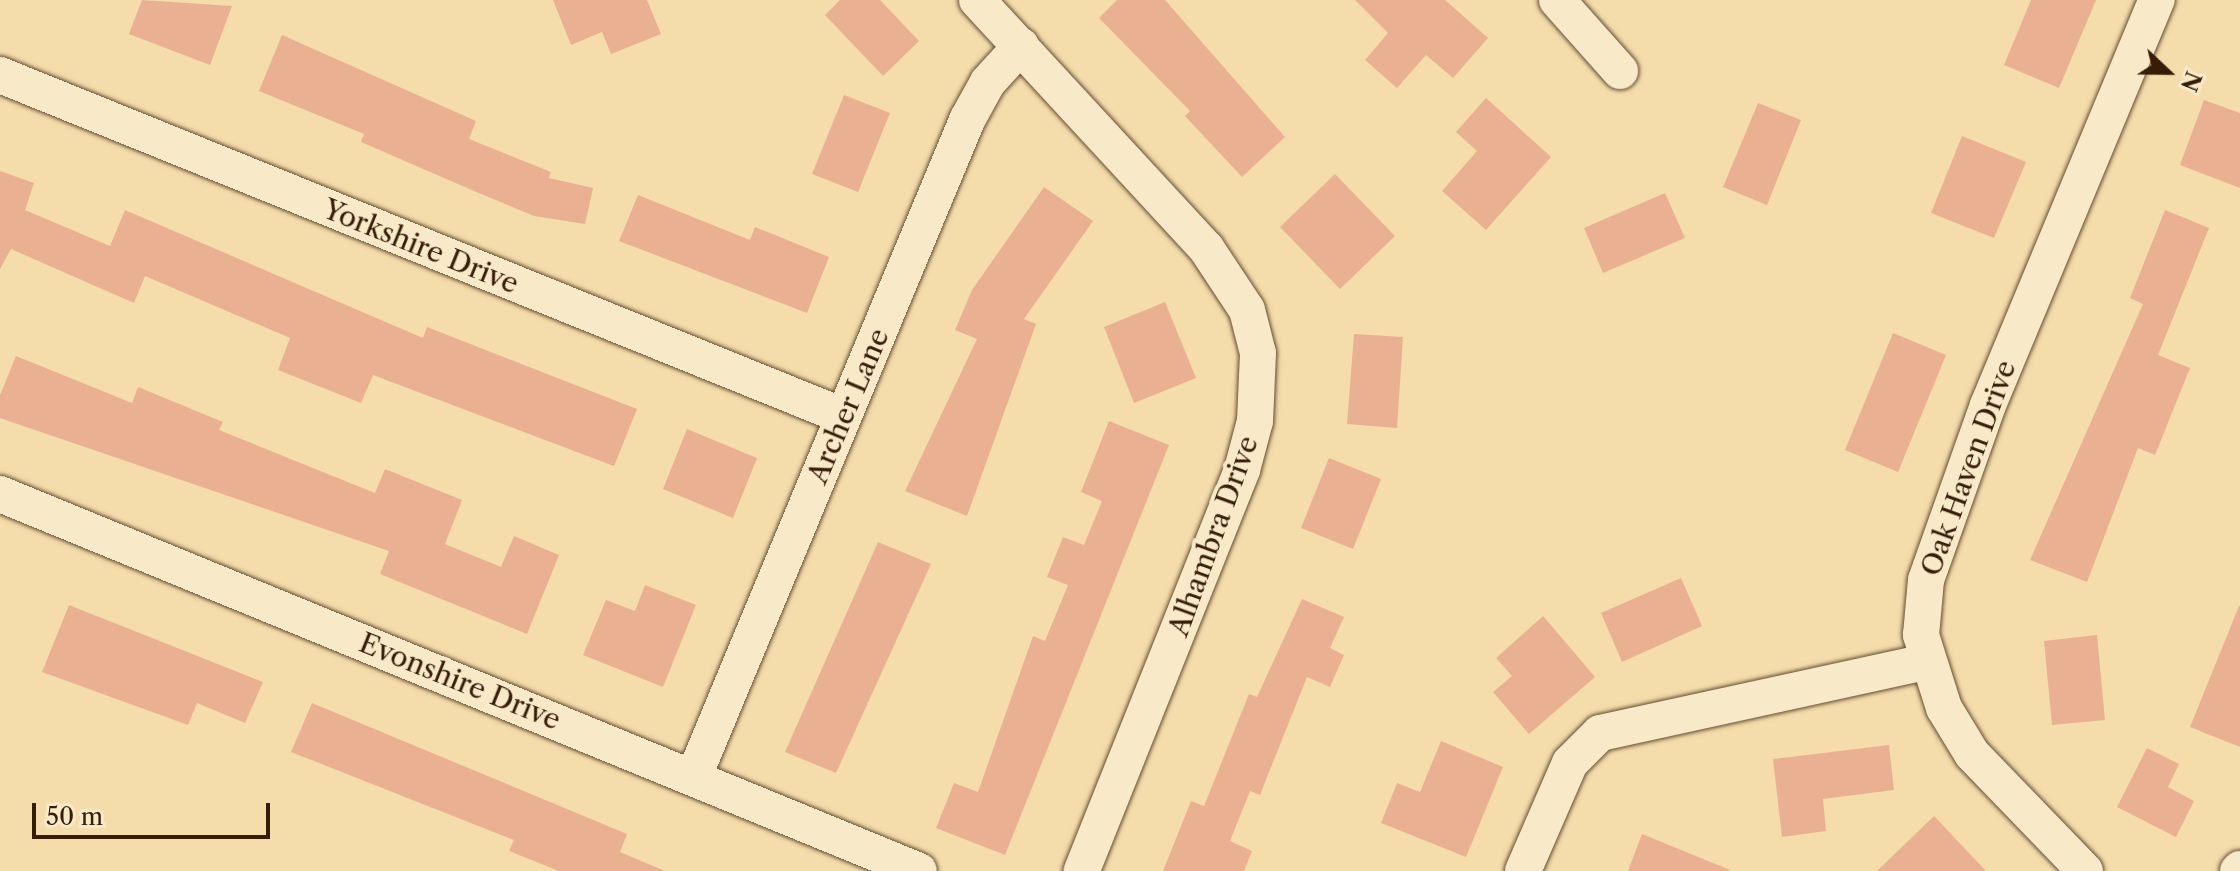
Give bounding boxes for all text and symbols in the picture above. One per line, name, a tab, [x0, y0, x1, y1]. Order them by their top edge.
north arrow	[2128, 32, 2208, 112]
text: N	[2175, 67, 2207, 95]
street label: Yorkshire Drive	[319, 192, 523, 300]
street label: Archer Lane	[800, 323, 896, 489]
street label: Oak Haven Drive	[1913, 355, 2023, 581]
street label: Alhambra Drive	[1161, 431, 1265, 641]
street label: Evonshire Drive	[355, 625, 565, 737]
scale bar	[36, 787, 274, 837]
text: 50 m	[46, 802, 103, 831]

